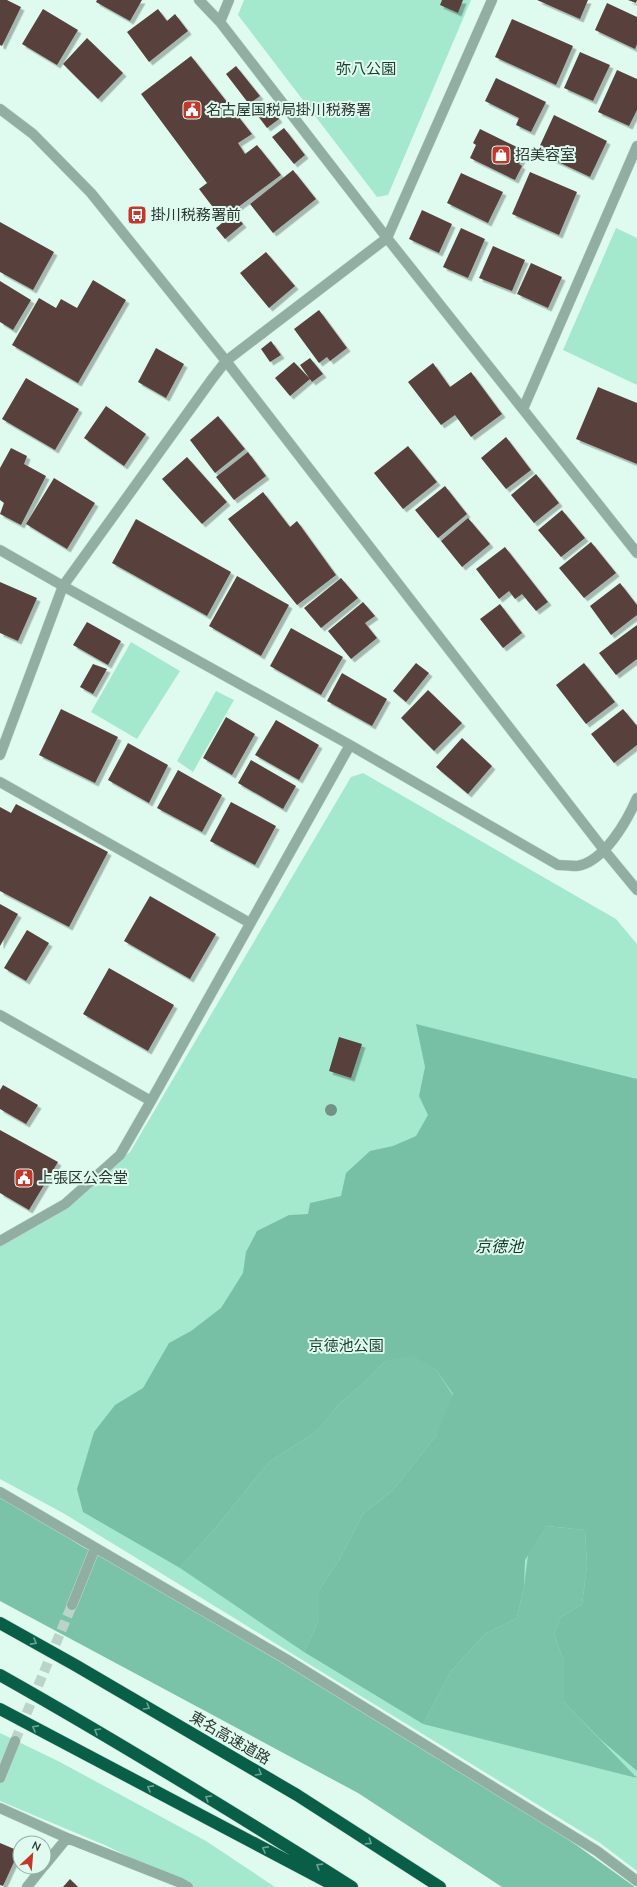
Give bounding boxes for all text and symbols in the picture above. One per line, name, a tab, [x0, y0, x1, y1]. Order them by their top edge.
park label: 弥八公園	[336, 59, 396, 78]
public building icon: 名古屋国税局掛川税務署	[181, 99, 203, 121]
place label: 名古屋国税局掛川税務署	[206, 100, 371, 119]
shop icon: 招美容室	[490, 144, 512, 166]
place label: 招美容室	[515, 145, 575, 164]
bus stop icon: 掛川税務署前	[126, 204, 148, 226]
place label: 掛川税務署前	[151, 205, 241, 224]
public building icon: 上張区公会堂	[13, 1167, 35, 1189]
place label: 上張区公会堂	[38, 1168, 128, 1187]
water label: 京徳池	[475, 1236, 525, 1256]
park label: 京徳池公園	[308, 1336, 384, 1355]
one-way arrow	[30, 1638, 37, 1645]
one-way arrow	[143, 1703, 150, 1710]
street label: 東名高速道路	[187, 1707, 274, 1768]
one-way arrow	[32, 1725, 39, 1733]
one-way arrow	[94, 1729, 101, 1736]
one-way arrow	[255, 1768, 262, 1775]
one-way arrow	[147, 1786, 154, 1793]
one-way arrow	[205, 1796, 212, 1803]
north arrow	[12, 1835, 52, 1875]
one-way arrow	[365, 1837, 372, 1844]
text: N	[30, 1838, 43, 1854]
one-way arrow	[262, 1846, 269, 1854]
one-way arrow	[316, 1863, 323, 1871]

